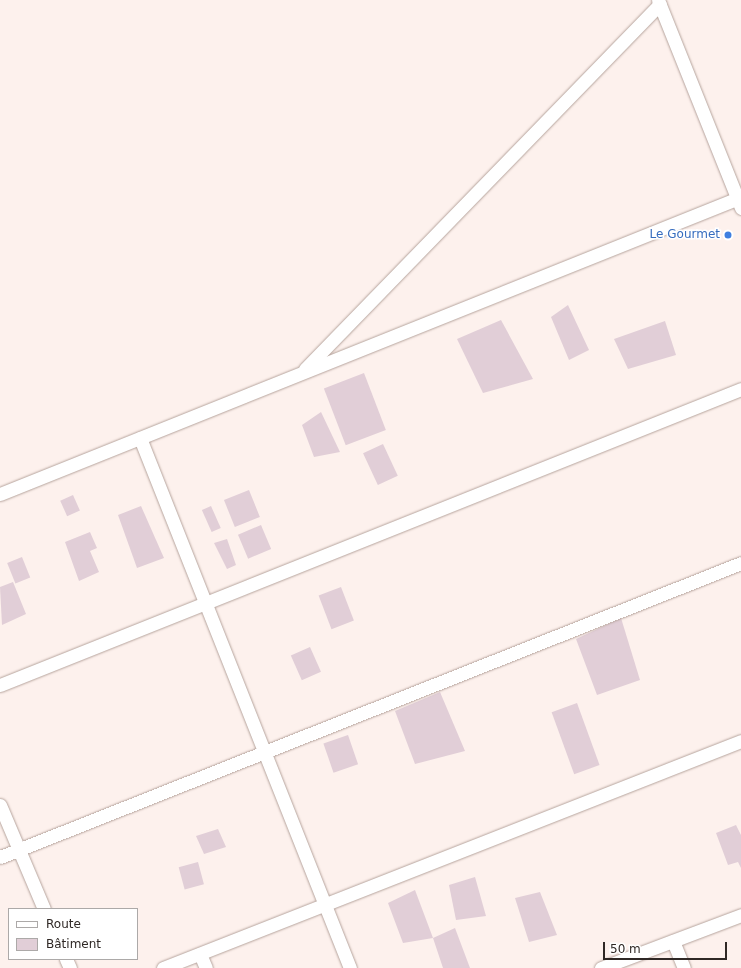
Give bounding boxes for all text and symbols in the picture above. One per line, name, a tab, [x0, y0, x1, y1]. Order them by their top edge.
place label: Le Gourmet	[650, 228, 720, 242]
marker: Le Gourmet	[723, 230, 733, 240]
legend	[8, 908, 138, 960]
text: Route	[46, 917, 81, 931]
scale bar	[605, 934, 729, 960]
text: Bâtiment	[46, 937, 101, 951]
text: 50 m	[610, 942, 641, 956]

